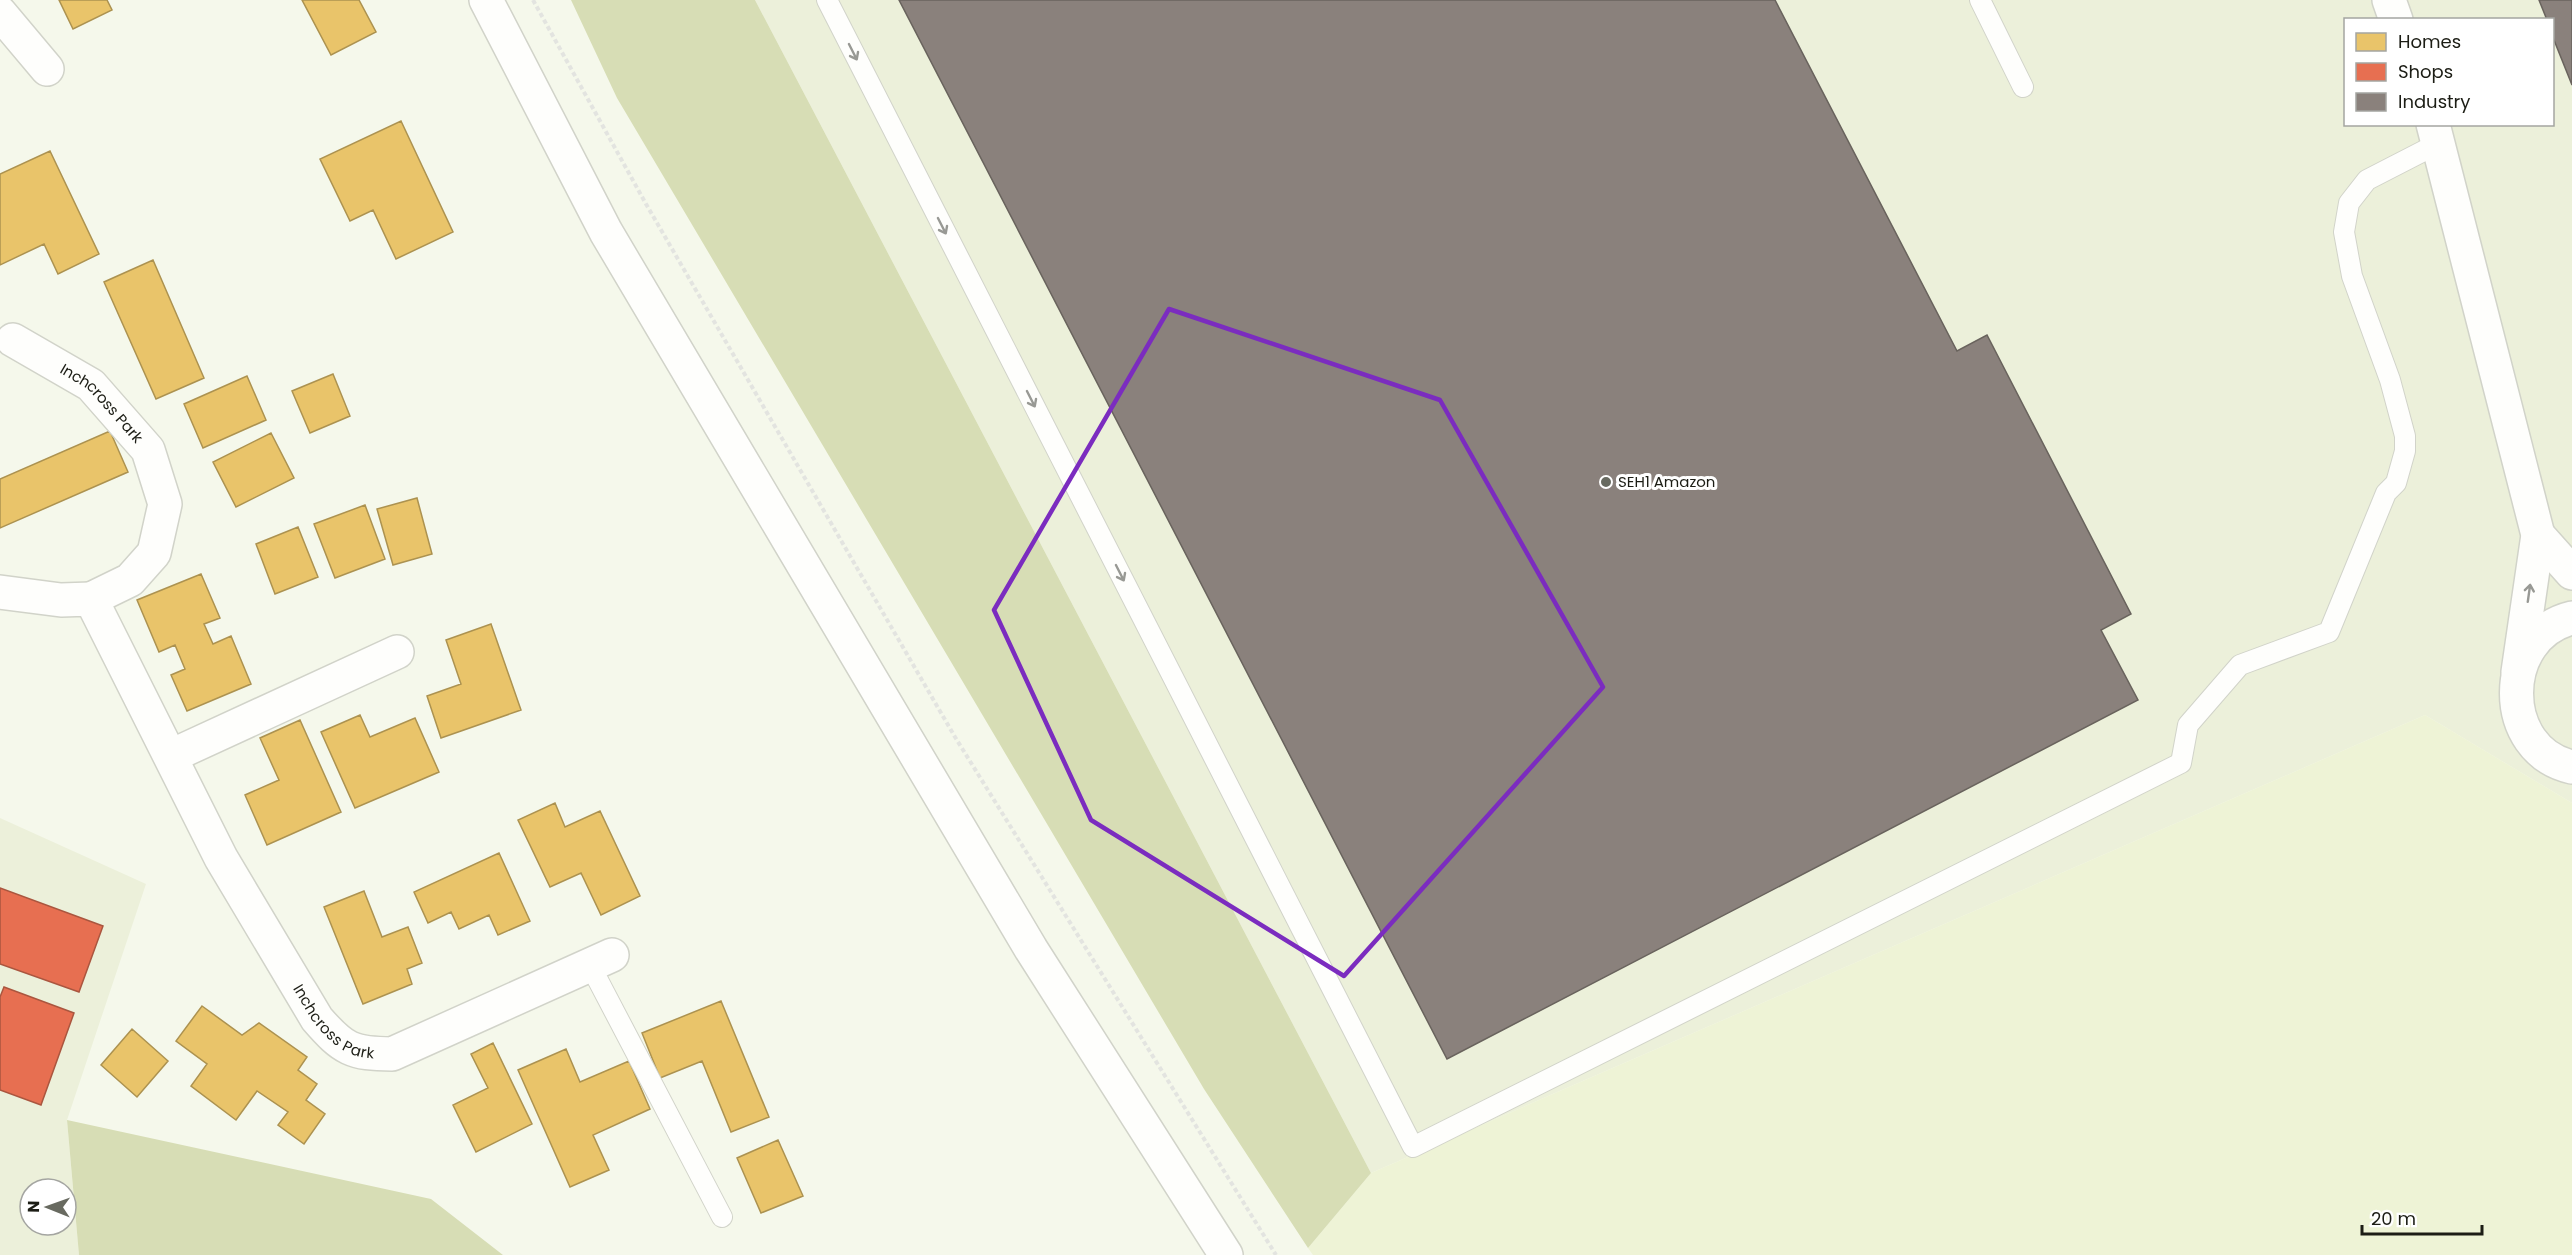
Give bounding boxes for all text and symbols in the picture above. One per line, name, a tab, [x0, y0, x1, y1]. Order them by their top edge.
legend	[2344, 18, 2554, 126]
text: Homes	[2398, 29, 2461, 54]
one-way arrow	[848, 43, 860, 61]
text: Shops	[2398, 59, 2453, 84]
text: Industry	[2398, 89, 2470, 114]
one-way arrow	[937, 216, 948, 234]
street label: Inchcross Park	[56, 358, 148, 447]
one-way arrow	[1026, 390, 1037, 408]
place label: SEH1 Amazon	[1618, 471, 1715, 492]
marker: SEH1 Amazon	[1599, 475, 1613, 489]
one-way arrow	[1114, 564, 1126, 582]
one-way arrow	[2524, 584, 2535, 604]
street label: Inchcross Park	[288, 980, 376, 1064]
north arrow	[18, 1177, 78, 1237]
scale bar	[2362, 1198, 2482, 1236]
text: N	[22, 1201, 45, 1213]
text: 20 m	[2371, 1206, 2416, 1231]

